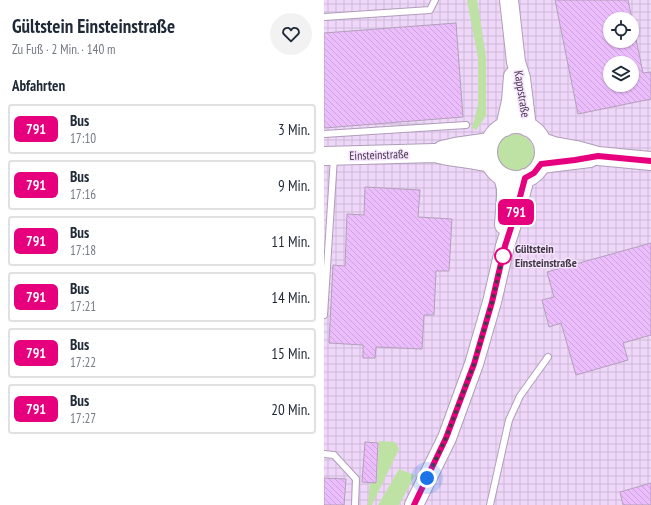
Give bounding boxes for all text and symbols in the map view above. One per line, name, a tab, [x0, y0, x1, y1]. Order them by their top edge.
map controls	[603, 12, 639, 92]
button: locate	[603, 12, 639, 48]
button: heart	[270, 13, 312, 55]
text: Gültstein Einsteinstraße	[12, 14, 175, 38]
text: Zu Fuß · 2 Min. · 140 m	[12, 41, 115, 58]
button: layers	[603, 56, 639, 92]
street label: Kappstraße	[511, 69, 534, 118]
text: Abfahrten	[12, 76, 65, 95]
text: Bus	[70, 111, 89, 130]
text: 791	[26, 120, 46, 138]
text: 3 Min.	[278, 120, 310, 139]
text: 17:10	[70, 130, 96, 147]
street label: Einsteinstraße	[349, 146, 409, 163]
text: Bus	[70, 167, 89, 186]
text: 791	[26, 176, 46, 194]
text: 9 Min.	[278, 176, 310, 195]
text: 17:16	[70, 186, 96, 203]
line badge: 791	[493, 199, 539, 225]
text: 791	[506, 203, 526, 221]
text: Bus	[70, 223, 89, 242]
text: 791	[26, 232, 46, 250]
text: 11 Min.	[271, 232, 310, 251]
place label: Gültstein Einsteinstraße	[515, 241, 577, 270]
text: 17:18	[70, 242, 96, 259]
marker: Gültstein Einsteinstraße	[494, 247, 512, 265]
text: Bus	[70, 279, 89, 298]
text: 791	[26, 288, 46, 306]
text: 14 Min.	[271, 288, 310, 307]
text: 17:21	[70, 298, 96, 315]
text: Bus	[70, 335, 89, 354]
text: 791	[26, 344, 46, 362]
text: 15 Min.	[271, 344, 310, 363]
text: 17:22	[70, 354, 96, 371]
text: Bus	[70, 391, 89, 410]
text: 791	[26, 400, 46, 418]
text: 20 Min.	[271, 400, 310, 419]
text: 17:27	[70, 410, 96, 427]
your location	[417, 468, 437, 488]

